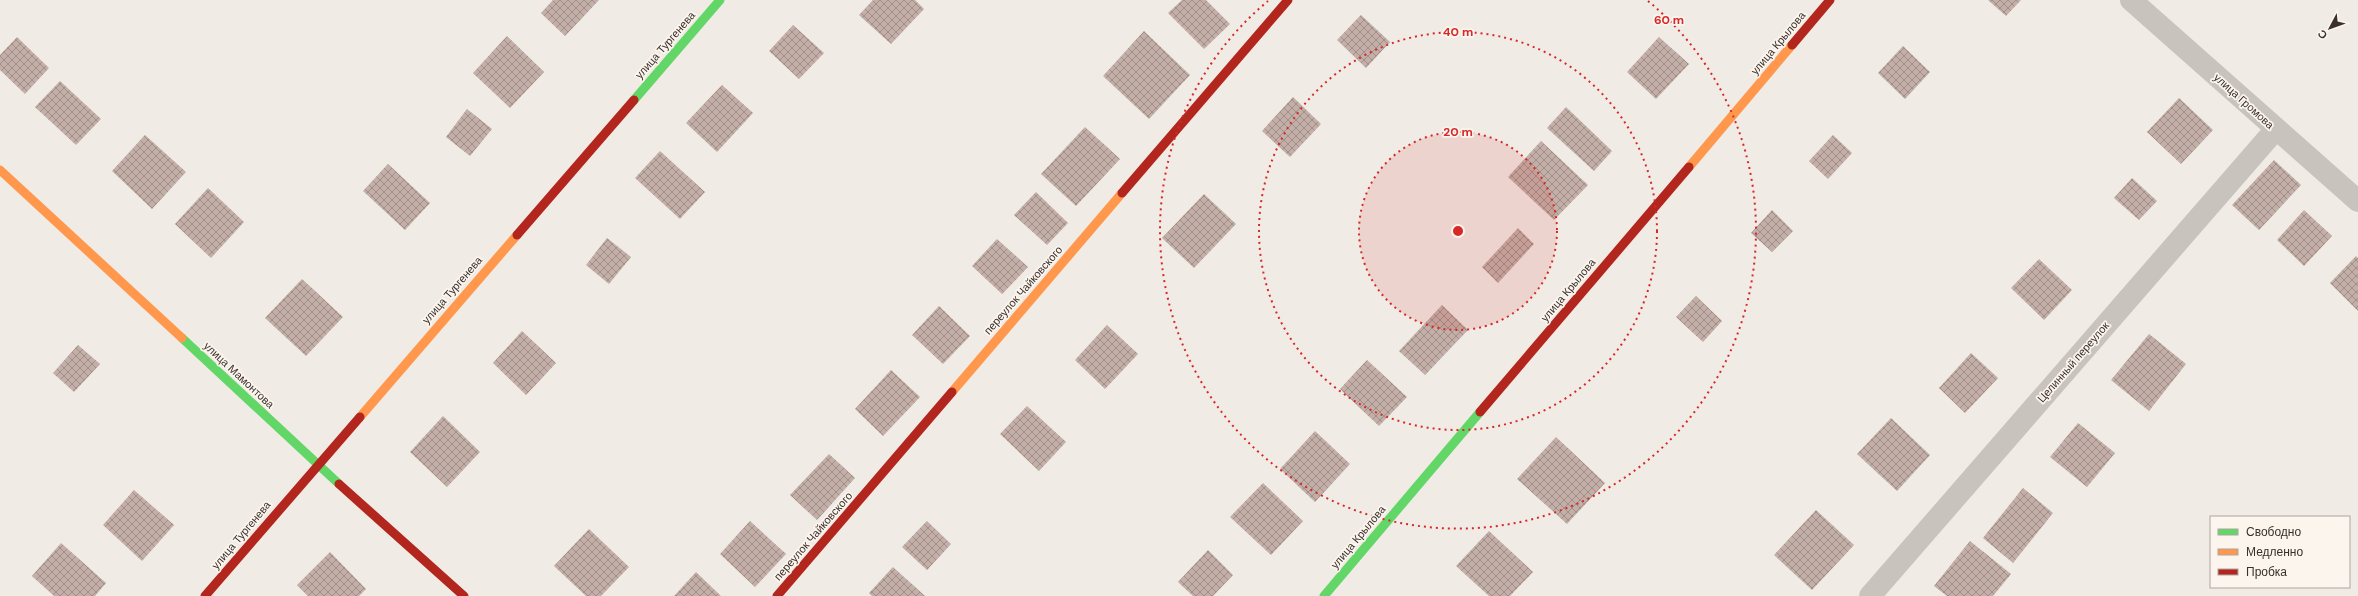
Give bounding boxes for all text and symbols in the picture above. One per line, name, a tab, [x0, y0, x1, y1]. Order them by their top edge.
street label: улица Тургенева	[632, 8, 699, 82]
street label: улица Крылова	[1748, 8, 1809, 77]
north arrow	[2310, 8, 2350, 48]
text: 60 m	[1654, 12, 1684, 28]
text: 40 m	[1443, 24, 1473, 40]
text: С	[2315, 27, 2330, 42]
street label: улица Громова	[2211, 70, 2278, 132]
text: 20 m	[1443, 124, 1473, 140]
centre of rings	[1451, 224, 1465, 238]
street label: переулок Чайковского	[981, 243, 1065, 337]
street label: улица Тургенева	[419, 253, 486, 327]
street label: улица Крылова	[1538, 255, 1599, 324]
street label: Целинный переулок	[2034, 319, 2112, 405]
street label: улица Мамонтова	[201, 339, 278, 412]
street label: переулок Чайковского	[771, 489, 855, 583]
street label: улица Тургенева	[208, 497, 274, 572]
street label: улица Крылова	[1328, 502, 1389, 571]
legend	[2210, 516, 2350, 588]
text: Свободно	[2246, 524, 2301, 540]
text: Медленно	[2246, 544, 2303, 560]
text: Пробка	[2246, 564, 2287, 580]

